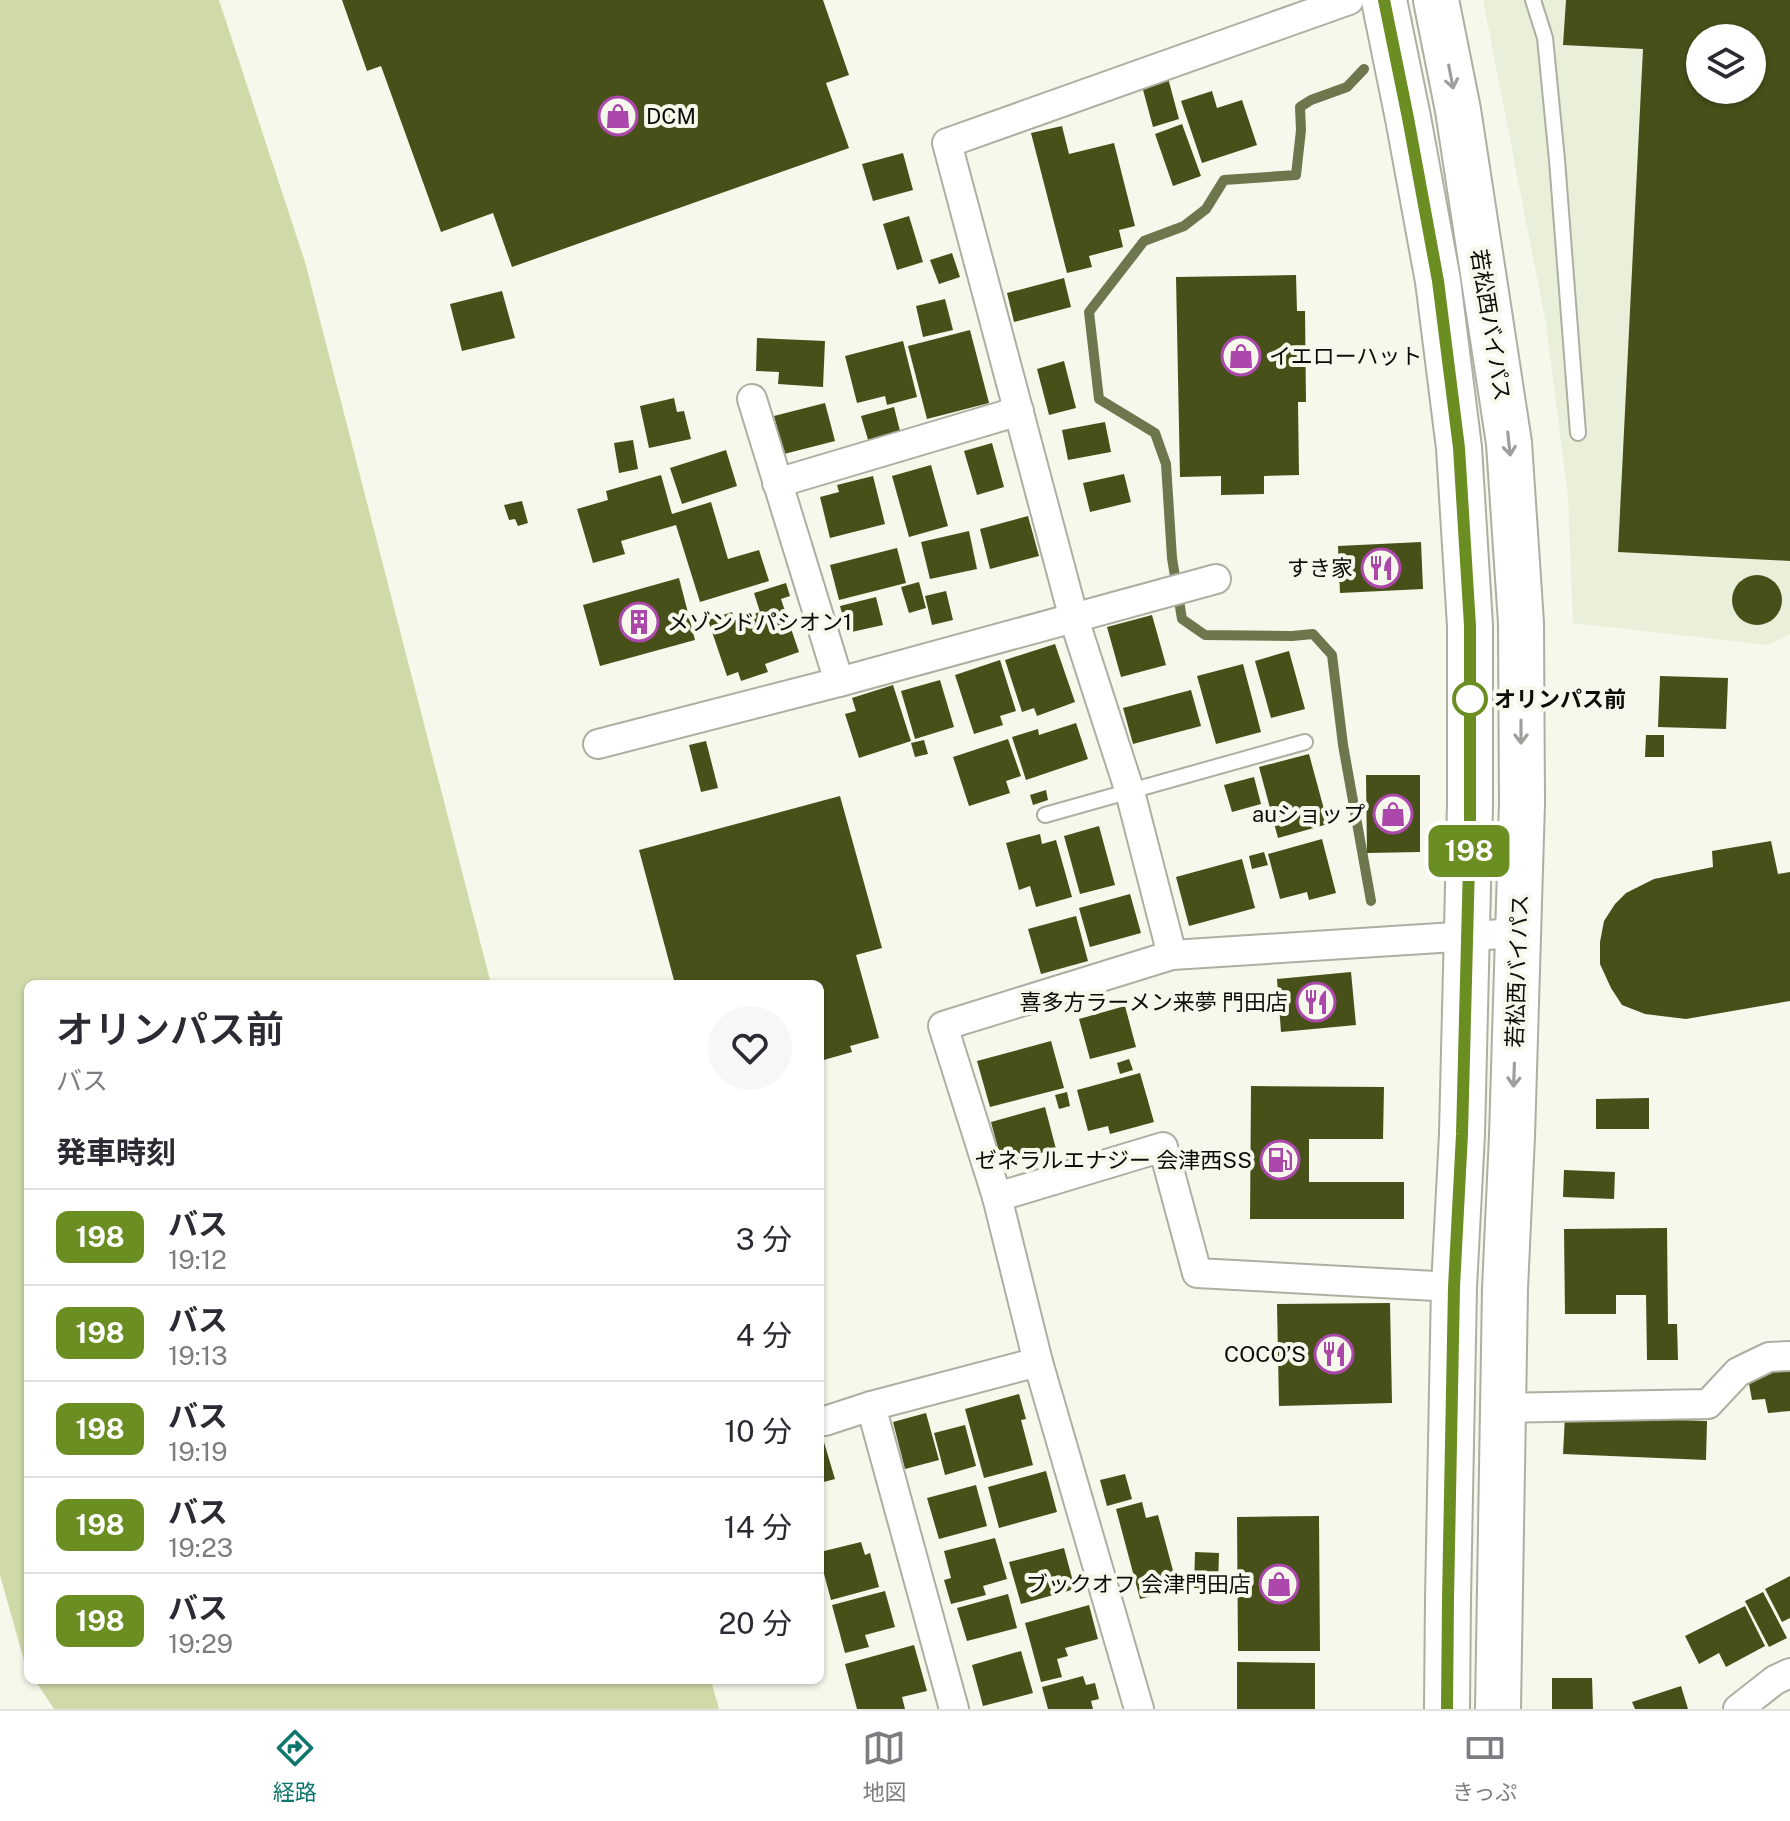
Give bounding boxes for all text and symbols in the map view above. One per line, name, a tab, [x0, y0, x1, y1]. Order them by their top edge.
map controls	[1686, 24, 1766, 104]
button: layers	[1686, 24, 1766, 104]
one-way arrow	[1445, 63, 1460, 89]
shop icon: DCM	[597, 95, 639, 137]
place label: DCM	[646, 103, 696, 129]
street label: 若松西バイパス	[1466, 247, 1516, 403]
shop icon: イエローハット	[1220, 335, 1262, 377]
place label: イエローハット	[1269, 343, 1422, 369]
one-way arrow	[1501, 430, 1516, 457]
restaurant icon: すき家	[1360, 547, 1402, 589]
place label: すき家	[1287, 555, 1353, 581]
building icon: メゾンドパシオン1	[618, 601, 660, 643]
place label: メゾンドパシオン1	[667, 609, 852, 635]
marker: オリンパス前	[1453, 682, 1487, 716]
place label: オリンパス前	[1494, 686, 1626, 712]
one-way arrow	[1513, 718, 1529, 745]
shop icon: auショップ	[1372, 793, 1414, 835]
place label: auショップ	[1252, 801, 1365, 827]
line badge: 198	[1423, 825, 1515, 877]
text: 198	[1444, 834, 1494, 867]
street label: 若松西バイパス	[1501, 894, 1533, 1048]
restaurant icon: 喜多方ラーメン来夢 門田店	[1295, 981, 1337, 1023]
place label: 喜多方ラーメン来夢 門田店	[1020, 989, 1288, 1015]
button: heart	[708, 1006, 792, 1090]
text: オリンパス前	[56, 1007, 284, 1052]
one-way arrow	[1506, 1061, 1521, 1088]
text: バス	[56, 1065, 108, 1096]
text: 発車時刻	[56, 1134, 176, 1170]
fuel station icon: ゼネラルエナジー 会津西SS	[1259, 1139, 1301, 1181]
place label: ゼネラルエナジー 会津西SS	[975, 1147, 1252, 1173]
text: バス	[168, 1206, 228, 1242]
text: 198	[75, 1220, 125, 1253]
text: 3 分	[736, 1221, 792, 1257]
text: 19:12	[168, 1244, 227, 1275]
text: バス	[168, 1302, 228, 1338]
text: 198	[75, 1316, 125, 1349]
text: 4 分	[736, 1317, 792, 1353]
restaurant icon: COCO’S	[1313, 1333, 1355, 1375]
text: 19:13	[168, 1340, 228, 1371]
place label: COCO’S	[1224, 1341, 1306, 1367]
text: バス	[168, 1398, 228, 1434]
text: 198	[75, 1412, 125, 1445]
text: 10 分	[724, 1413, 792, 1449]
text: 19:19	[168, 1436, 228, 1467]
text: バス	[168, 1494, 228, 1530]
text: 198	[75, 1508, 125, 1541]
text: 14 分	[724, 1509, 792, 1545]
text: 19:23	[168, 1532, 233, 1563]
shop icon: ブックオフ 会津門田店	[1258, 1563, 1300, 1605]
place label: ブックオフ 会津門田店	[1026, 1571, 1251, 1597]
text: バス	[168, 1590, 228, 1626]
text: 198	[75, 1604, 125, 1637]
text: 20 分	[718, 1605, 792, 1641]
text: 19:29	[168, 1628, 233, 1659]
tab: 経路	[273, 1726, 317, 1806]
tab: 地図	[862, 1726, 906, 1806]
tab: きっぷ	[1452, 1726, 1517, 1806]

